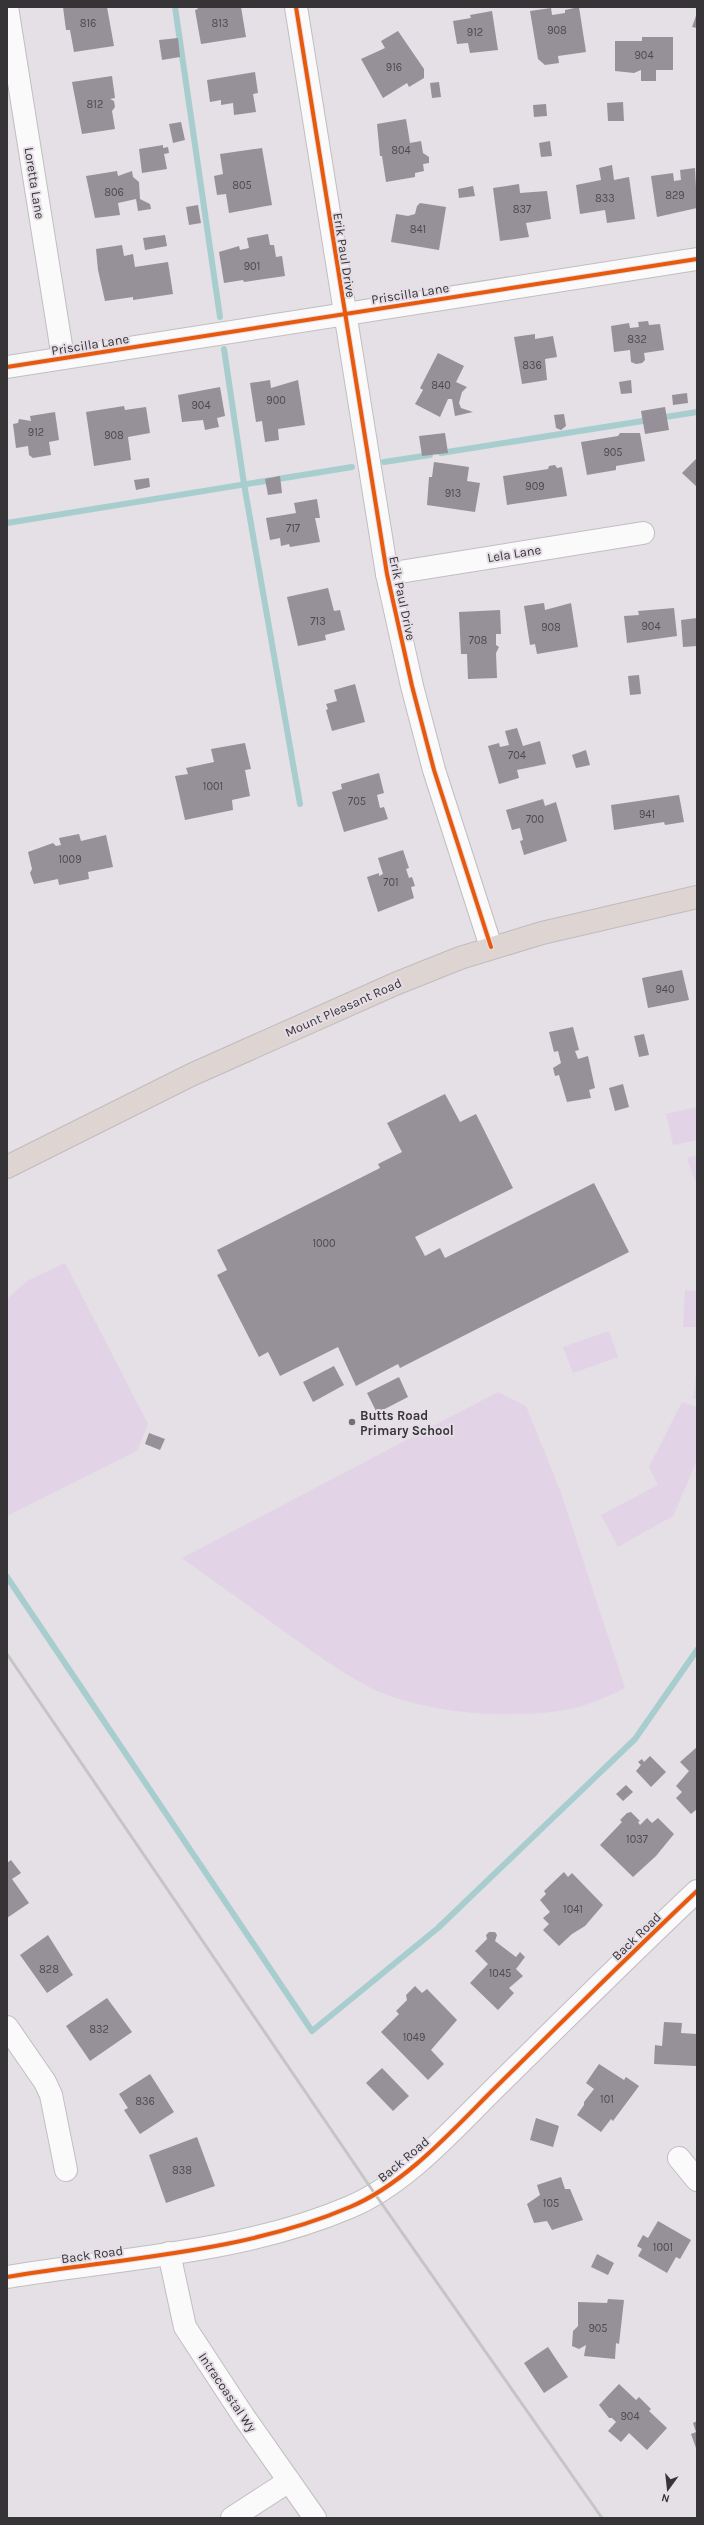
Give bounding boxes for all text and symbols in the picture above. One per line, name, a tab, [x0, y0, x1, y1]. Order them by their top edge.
house number: 816	[80, 17, 96, 30]
house number: 813	[212, 17, 228, 30]
house number: 908	[547, 24, 567, 37]
house number: 912	[467, 26, 483, 39]
house number: 904	[634, 49, 654, 62]
house number: 916	[386, 61, 402, 74]
house number: 812	[87, 98, 103, 111]
house number: 804	[391, 144, 411, 157]
street label: Loretta Lane	[21, 146, 48, 220]
house number: 805	[232, 179, 252, 192]
house number: 806	[104, 186, 124, 199]
house number: 829	[665, 189, 685, 202]
house number: 833	[595, 192, 615, 205]
house number: 837	[513, 203, 531, 216]
street label: Erik Paul Drive	[330, 212, 359, 299]
house number: 841	[410, 223, 426, 236]
house number: 901	[244, 260, 260, 273]
street label: Priscilla Lane	[370, 280, 450, 307]
street label: Priscilla Lane	[50, 331, 130, 358]
house number: 832	[627, 333, 647, 346]
house number: 836	[522, 359, 542, 372]
house number: 840	[431, 379, 451, 392]
house number: 900	[266, 394, 286, 407]
house number: 904	[191, 399, 211, 412]
house number: 912	[28, 426, 44, 439]
house number: 908	[104, 429, 124, 442]
house number: 905	[603, 446, 623, 459]
house number: 909	[525, 480, 545, 493]
house number: 913	[445, 487, 461, 500]
house number: 717	[286, 522, 300, 535]
street label: Lela Lane	[486, 542, 542, 565]
street label: Erik Paul Drive	[386, 555, 419, 642]
house number: 713	[310, 615, 326, 628]
house number: 904	[641, 620, 661, 633]
house number: 908	[541, 621, 561, 634]
house number: 708	[469, 634, 487, 647]
house number: 704	[508, 749, 526, 762]
house number: 1001	[203, 780, 223, 793]
house number: 705	[348, 795, 366, 808]
house number: 941	[639, 808, 655, 821]
house number: 700	[526, 813, 544, 826]
house number: 1009	[58, 853, 82, 866]
house number: 701	[383, 876, 399, 889]
street label: Mount Pleasant Road	[282, 975, 404, 1040]
house number: 940	[655, 983, 675, 996]
house number: 1000	[312, 1237, 336, 1250]
place label: Butts Road Primary School	[360, 1408, 454, 1438]
marker: Butts Road Primary School	[347, 1417, 357, 1427]
house number: 1037	[626, 1833, 648, 1846]
house number: 1041	[563, 1903, 583, 1916]
street label: Back Road	[609, 1909, 664, 1963]
house number: 828	[39, 1963, 59, 1976]
house number: 1045	[489, 1967, 511, 1980]
house number: 832	[89, 2023, 109, 2036]
house number: 1049	[403, 2031, 425, 2044]
house number: 101	[600, 2093, 614, 2106]
house number: 836	[135, 2095, 155, 2108]
street label: Back Road	[375, 2134, 432, 2185]
house number: 838	[172, 2164, 192, 2177]
house number: 105	[543, 2197, 559, 2210]
house number: 1001	[653, 2241, 673, 2254]
street label: Back Road	[60, 2243, 124, 2266]
house number: 905	[588, 2322, 608, 2335]
street label: Intracoastal Wy	[196, 2350, 260, 2435]
house number: 904	[620, 2410, 640, 2423]
north arrow	[648, 2469, 688, 2509]
text: N	[660, 2491, 671, 2505]

